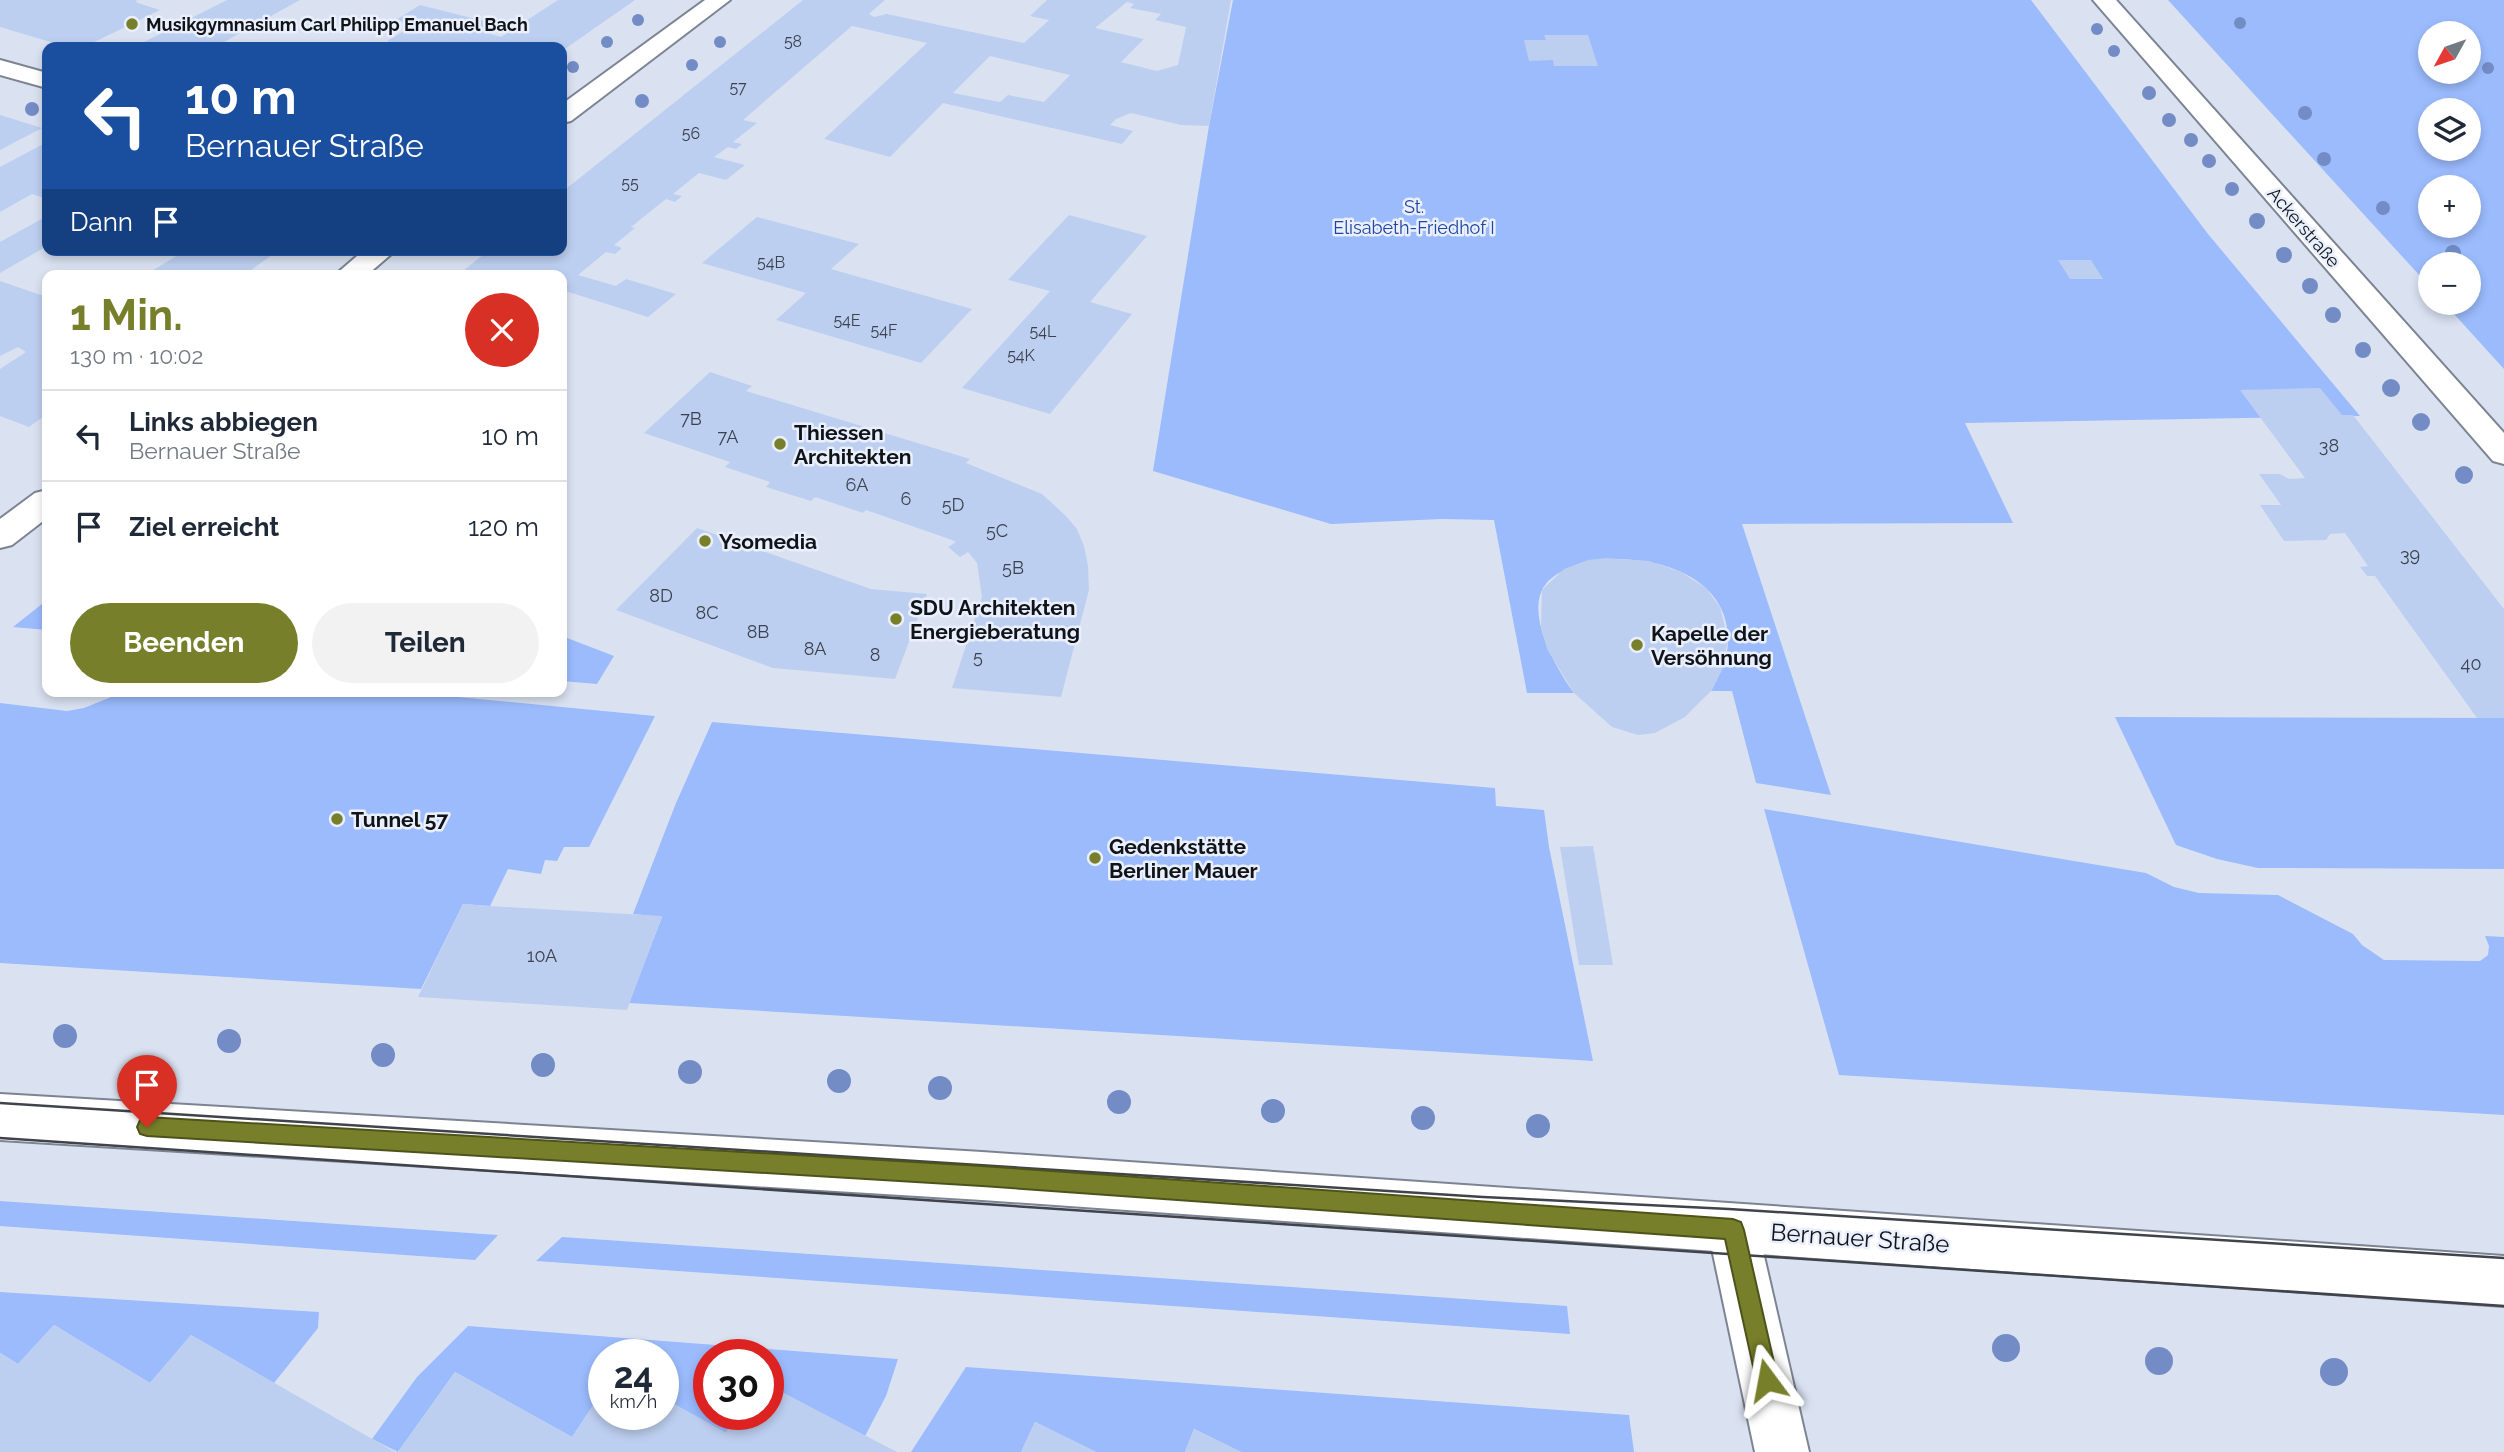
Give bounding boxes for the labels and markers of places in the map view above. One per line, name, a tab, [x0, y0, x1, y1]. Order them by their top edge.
place label: Musikgymnasium Carl Philipp Emanuel Bach	[146, 14, 528, 35]
marker: Musikgymnasium Carl Philipp Emanuel Bach	[124, 16, 140, 32]
place label: Thiessen Architekten	[794, 420, 911, 469]
marker: Thiessen Architekten	[772, 436, 788, 452]
place label: Ysomedia	[719, 529, 817, 554]
marker: Ysomedia	[697, 533, 713, 549]
place label: SDU Architekten Energieberatung	[910, 595, 1080, 644]
marker: SDU Architekten Energieberatung	[888, 611, 904, 627]
place label: Kapelle der Versöhnung	[1651, 621, 1772, 670]
marker: Kapelle der Versöhnung	[1629, 637, 1645, 653]
place label: Tunnel 57	[351, 807, 448, 832]
marker: Tunnel 57	[329, 811, 345, 827]
place label: Gedenkstätte Berliner Mauer	[1109, 834, 1258, 883]
marker: Gedenkstätte Berliner Mauer	[1087, 850, 1103, 866]
pin	[117, 1055, 177, 1127]

